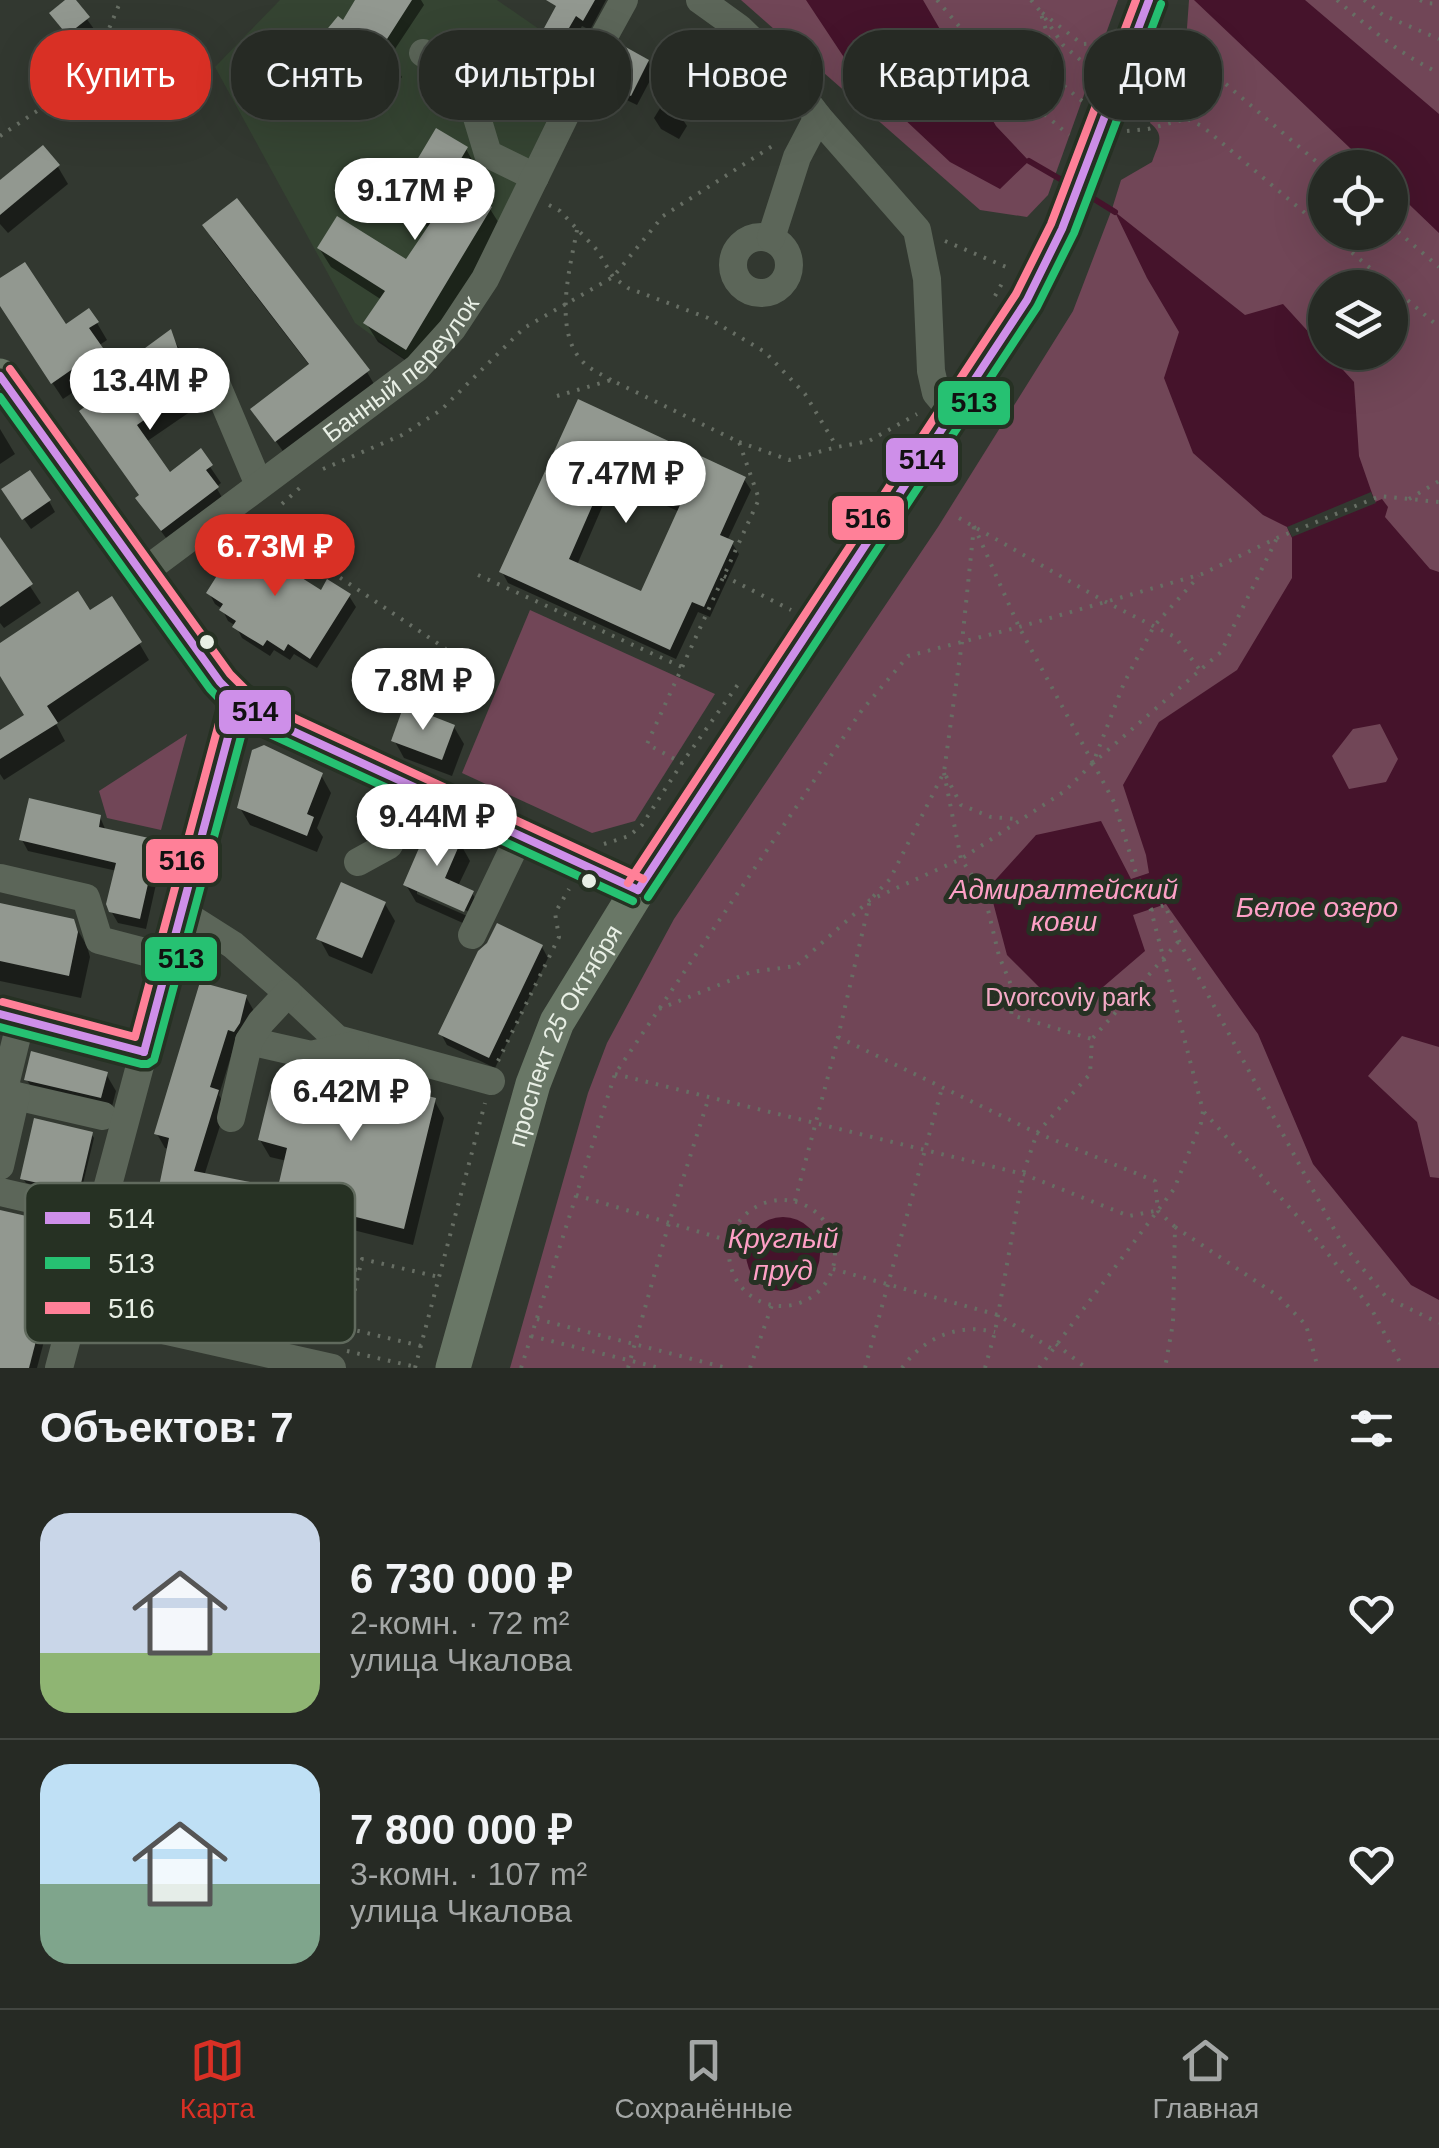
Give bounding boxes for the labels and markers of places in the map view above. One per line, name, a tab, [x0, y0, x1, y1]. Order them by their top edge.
pin: 9.17M ₽	[323, 158, 507, 243]
pin: 13.4M ₽	[58, 348, 242, 433]
pin: 7.47M ₽	[534, 441, 718, 526]
pin: 6.73M ₽	[183, 514, 367, 599]
unlabelled marker	[197, 632, 217, 652]
pin: 7.8M ₽	[342, 648, 504, 733]
pin: 9.44M ₽	[345, 784, 529, 869]
unlabelled marker	[579, 871, 599, 891]
pin: 6.42M ₽	[259, 1059, 443, 1144]

